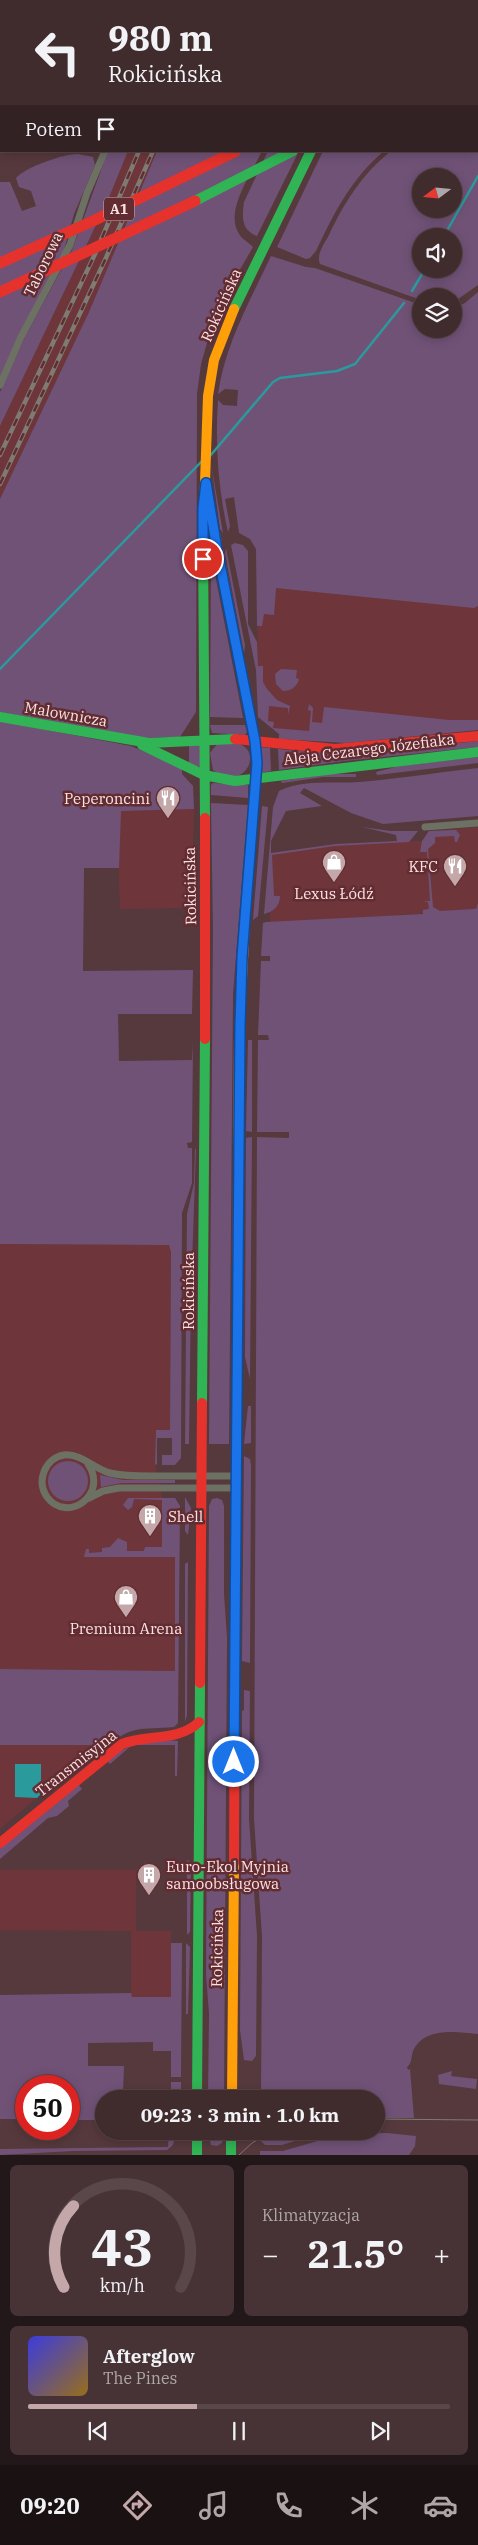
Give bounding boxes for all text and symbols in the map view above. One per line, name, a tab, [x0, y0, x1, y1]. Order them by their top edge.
text: 980 m	[108, 15, 213, 61]
icon: left	[25, 20, 90, 85]
text: Rokicińska	[108, 59, 223, 88]
icon: arrive	[92, 115, 120, 143]
text: Potem	[25, 117, 82, 141]
north arrow	[412, 168, 462, 218]
map controls	[412, 168, 462, 338]
road number: A1	[104, 198, 134, 220]
button: sound	[412, 228, 462, 278]
street label: Taborowa	[19, 229, 67, 299]
street label: Rokicińska	[196, 265, 246, 345]
button: layers	[412, 288, 462, 338]
pin	[182, 538, 224, 580]
icon: arrive	[189, 545, 217, 573]
street label: Malownicza	[23, 697, 109, 731]
street label: Aleja Cezarego Józefiaka	[282, 729, 456, 769]
restaurant icon: Peperoncini	[155, 785, 181, 819]
place label: Peperoncini	[64, 789, 150, 808]
street label: Rokicińska	[180, 847, 200, 925]
shop icon: Lexus Łódź	[321, 849, 347, 883]
restaurant icon: KFC	[442, 853, 468, 887]
place label: KFC	[409, 857, 438, 876]
place label: Lexus Łódź	[294, 884, 374, 903]
street label: Rokicińska	[179, 1252, 198, 1330]
building icon: Shell	[137, 1503, 163, 1537]
place label: Shell	[168, 1507, 203, 1526]
shop icon: Premium Arena	[113, 1584, 139, 1618]
place label: Premium Arena	[70, 1619, 182, 1638]
street label: Transmisyjna	[32, 1725, 120, 1801]
position arrow	[207, 1735, 259, 1787]
place label: Euro-Ekol Myjnia samoobsługowa	[166, 1857, 289, 1893]
building icon: Euro-Ekol Myjnia samoobsługowa	[136, 1862, 162, 1896]
street label: Rokicińska	[207, 1909, 227, 1987]
speed limit sign: 50	[15, 2075, 80, 2140]
text: 09:23 · 3 min · 1.0 km	[141, 2103, 339, 2127]
text: Klimatyzacja	[262, 2205, 360, 2225]
text: 43	[91, 2213, 153, 2280]
text: 21.5°	[308, 2229, 404, 2278]
text: −	[262, 2236, 279, 2273]
text: +	[433, 2236, 450, 2273]
text: km/h	[99, 2274, 145, 2297]
text: Afterglow	[103, 2344, 195, 2368]
text: The Pines	[103, 2368, 177, 2388]
icon: previous	[84, 2417, 112, 2445]
icon: pause	[225, 2417, 253, 2445]
icon: next	[366, 2417, 394, 2445]
icon: directions	[120, 2488, 155, 2523]
icon: music	[196, 2488, 231, 2523]
icon: phone	[271, 2488, 306, 2523]
icon: climate	[347, 2488, 382, 2523]
icon: car	[423, 2488, 458, 2523]
text: 09:20	[20, 2491, 80, 2520]

